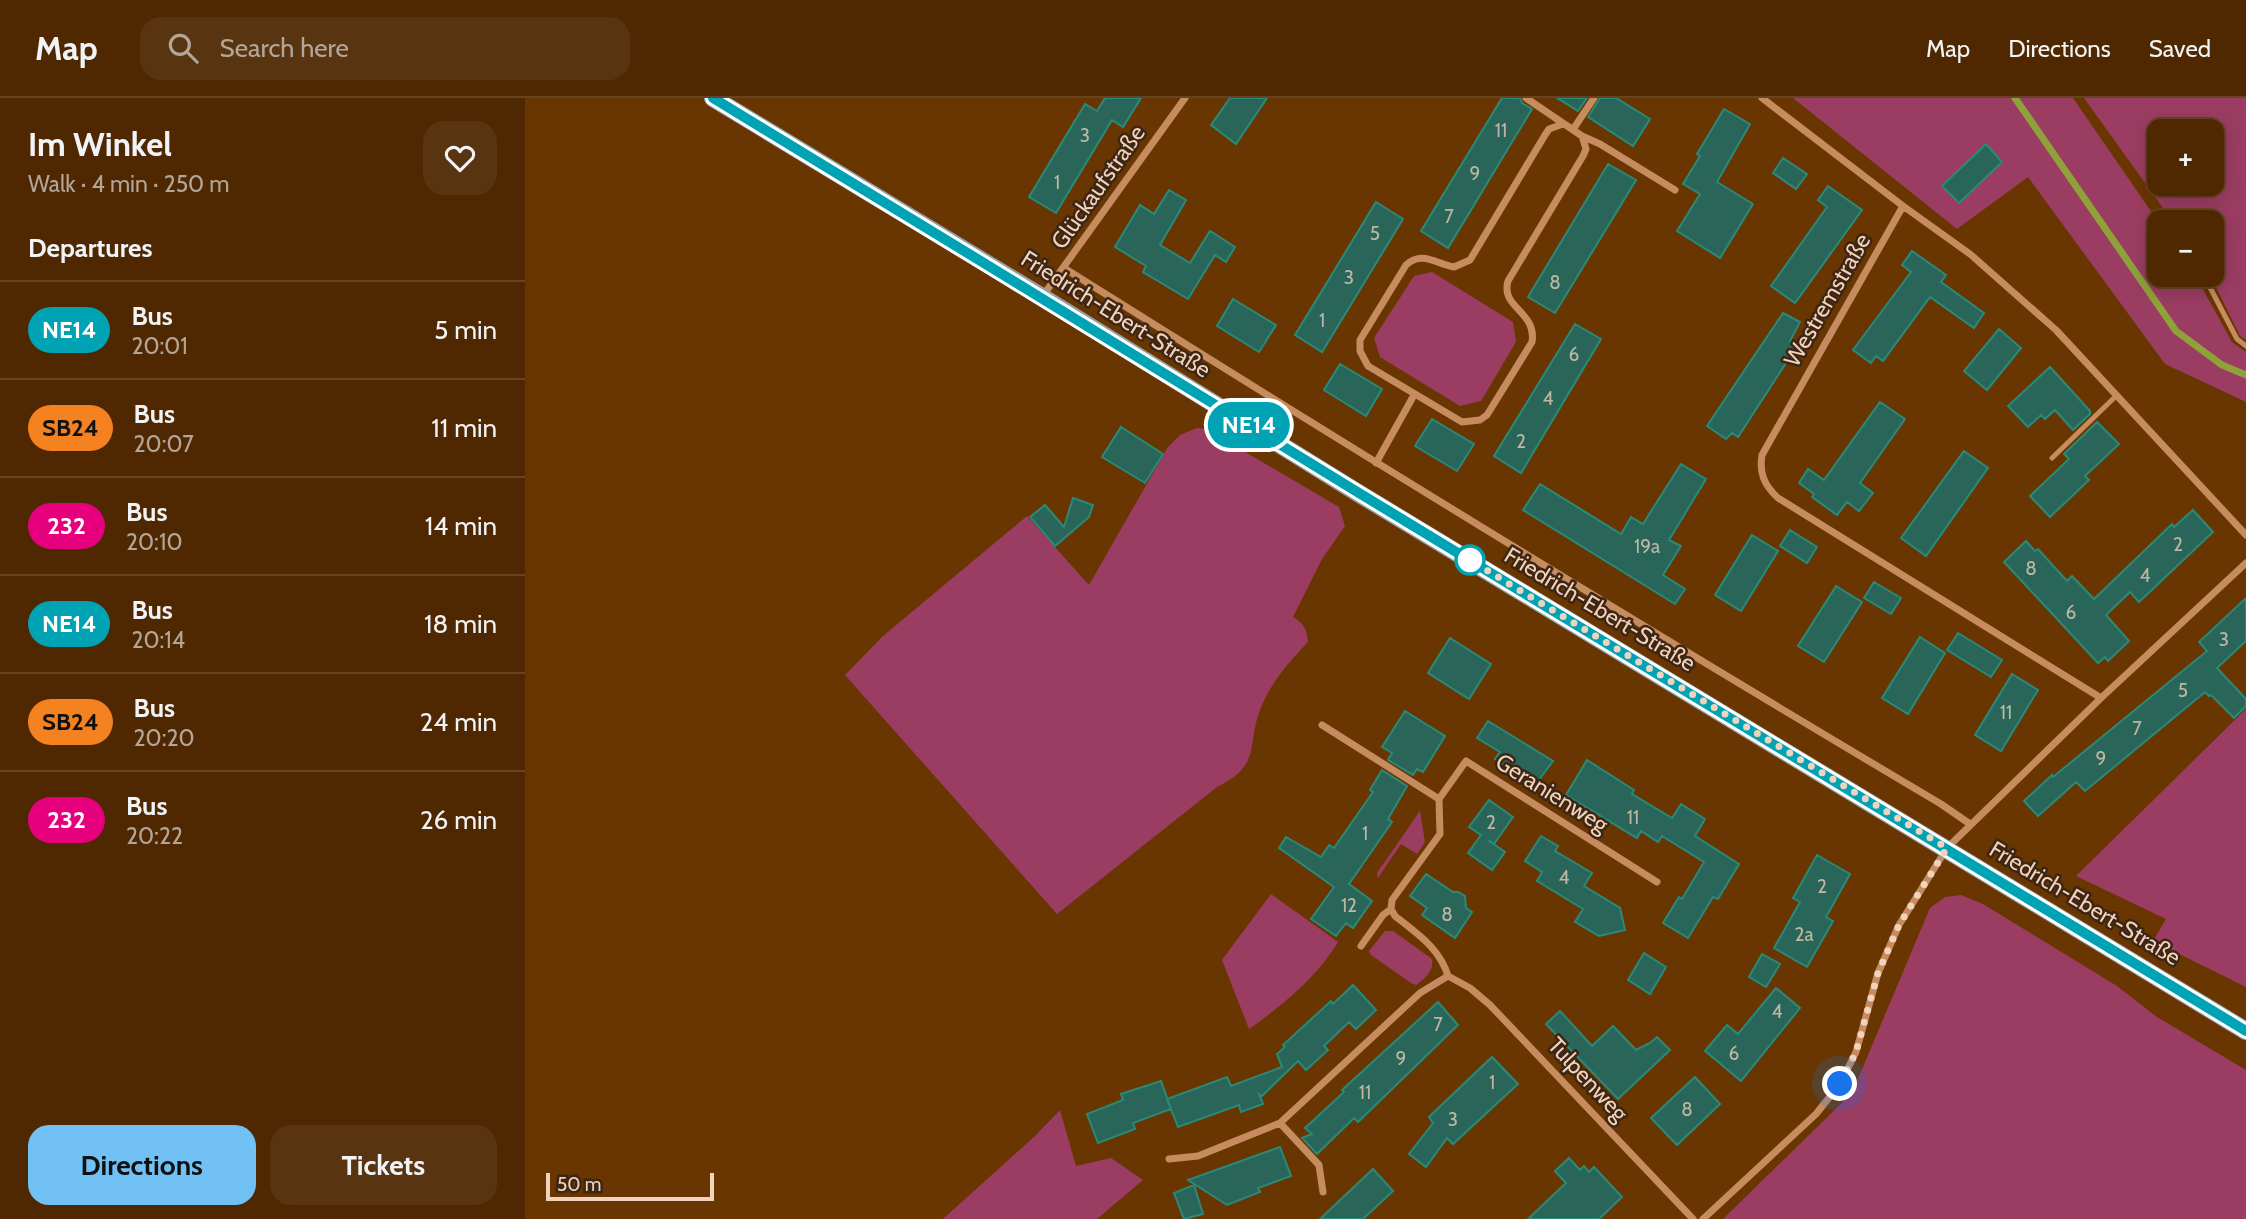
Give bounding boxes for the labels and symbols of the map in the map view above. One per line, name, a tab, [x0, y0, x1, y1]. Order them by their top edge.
house number: 11	[1495, 119, 1507, 142]
street label: Glückaufstraße	[1045, 120, 1151, 254]
house number: 3	[1080, 124, 1090, 147]
house number: 9	[1470, 162, 1480, 185]
house number: 1	[1054, 171, 1060, 194]
house number: 7	[1444, 205, 1454, 228]
house number: 5	[1370, 222, 1380, 245]
street label: Westremstraße	[1778, 228, 1877, 372]
street label: Friedrich-Ebert-Straße	[1016, 244, 1216, 384]
house number: 3	[1344, 266, 1354, 289]
house number: 8	[1549, 271, 1561, 294]
house number: 1	[1319, 309, 1325, 332]
house number: 6	[1569, 343, 1579, 366]
house number: 4	[1543, 387, 1554, 410]
line badge: NE14	[1200, 402, 1298, 448]
house number: 2	[1516, 430, 1526, 453]
house number: 2	[2173, 533, 2183, 556]
house number: 19a	[1634, 535, 1660, 558]
street label: Friedrich-Ebert-Straße	[1499, 541, 1701, 677]
unlabelled marker	[1455, 545, 1485, 575]
house number: 8	[2025, 557, 2037, 580]
house number: 4	[2140, 564, 2151, 587]
house number: 6	[2066, 601, 2076, 624]
house number: 3	[2219, 628, 2229, 651]
house number: 5	[2178, 679, 2188, 702]
house number: 11	[2000, 701, 2012, 724]
house number: 7	[2132, 717, 2142, 740]
street label: Geranienweg	[1491, 747, 1614, 839]
house number: 9	[2096, 747, 2106, 770]
house number: 11	[1627, 806, 1639, 829]
house number: 2	[1486, 811, 1496, 834]
house number: 1	[1362, 822, 1368, 845]
street label: Friedrich-Ebert-Straße	[1984, 835, 2186, 971]
house number: 4	[1559, 866, 1570, 889]
house number: 2	[1817, 875, 1827, 898]
house number: 12	[1341, 894, 1357, 917]
house number: 8	[1441, 903, 1453, 926]
house number: 2a	[1794, 923, 1814, 946]
house number: 4	[1772, 1000, 1783, 1023]
house number: 7	[1433, 1013, 1443, 1036]
street label: Tulpenweg	[1542, 1031, 1634, 1127]
house number: 6	[1729, 1042, 1739, 1065]
house number: 9	[1396, 1047, 1406, 1070]
your location	[1822, 1066, 1857, 1101]
house number: 1	[1489, 1071, 1495, 1094]
house number: 11	[1359, 1081, 1371, 1104]
house number: 8	[1681, 1098, 1693, 1121]
house number: 3	[1448, 1108, 1458, 1131]
scale bar	[546, 1170, 714, 1202]

